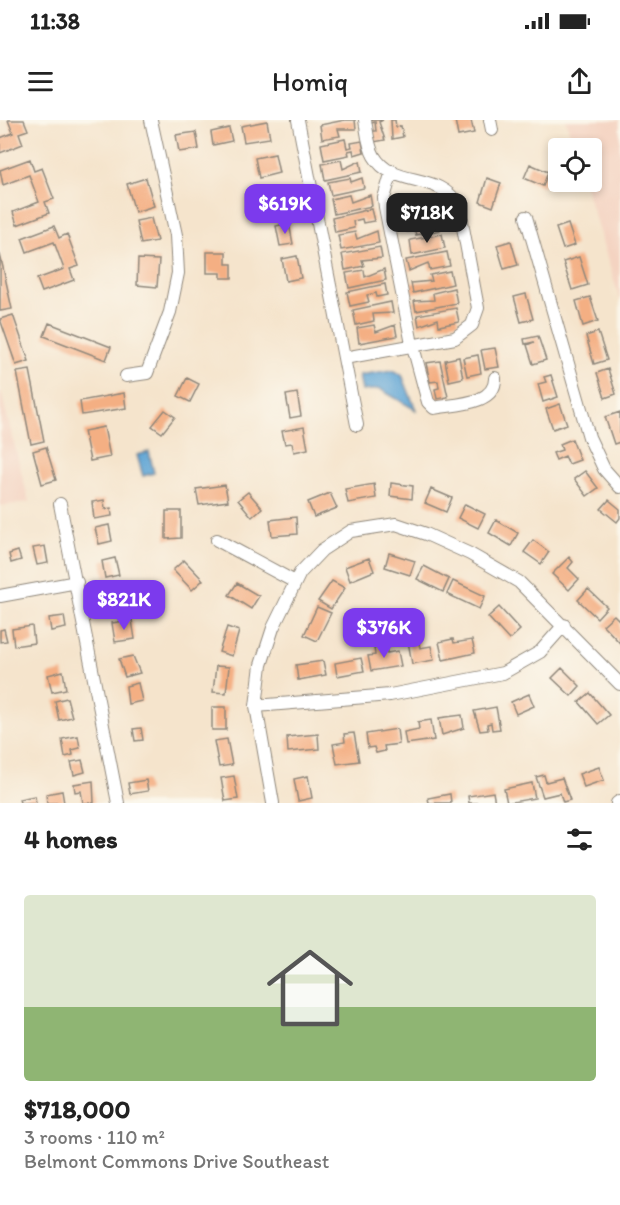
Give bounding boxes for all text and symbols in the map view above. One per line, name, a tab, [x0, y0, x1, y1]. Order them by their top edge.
text: 11:38	[30, 8, 80, 35]
icon: menu	[24, 65, 57, 98]
text: Homiq	[272, 65, 348, 98]
icon: share	[563, 65, 596, 98]
map controls	[548, 138, 602, 192]
button: locate	[548, 138, 602, 192]
pin: $619K	[243, 184, 327, 235]
text: $619K	[258, 191, 312, 215]
pin: $718K	[385, 193, 469, 244]
text: $718K	[400, 200, 454, 224]
pin: $821K	[82, 580, 166, 631]
text: $821K	[97, 587, 151, 611]
pin: $376K	[342, 608, 426, 659]
text: $376K	[357, 615, 411, 639]
text: 4 homes	[24, 823, 118, 855]
icon: filters	[563, 823, 596, 856]
icon: home	[256, 934, 364, 1042]
text: $718,000	[24, 1093, 131, 1125]
text: 3 rooms · 110 m²	[24, 1125, 165, 1149]
text: Belmont Commons Drive Southeast	[24, 1149, 329, 1173]

